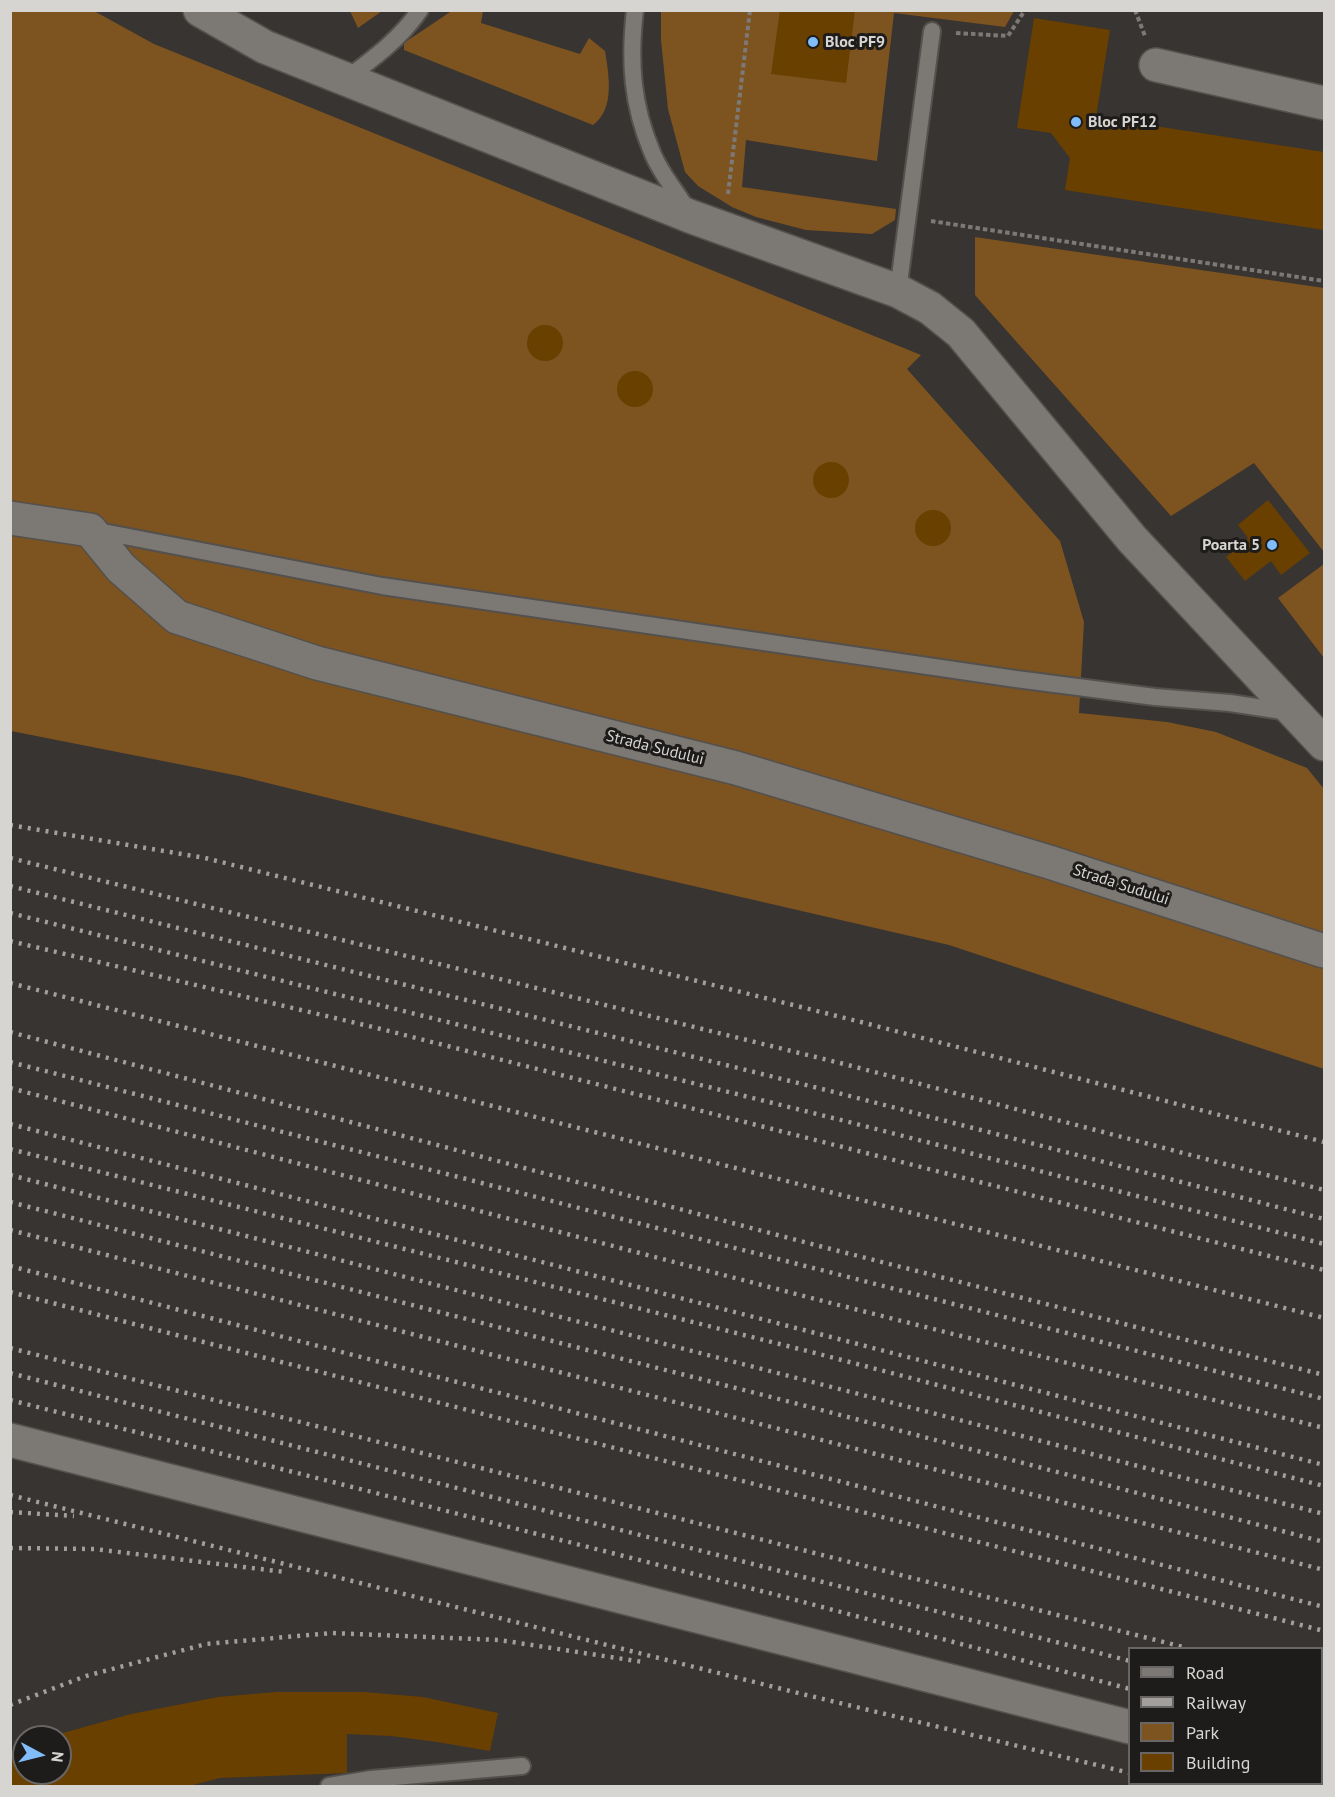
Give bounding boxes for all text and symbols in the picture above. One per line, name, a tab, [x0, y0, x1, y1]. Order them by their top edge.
place label: Bloc PF9	[825, 32, 885, 52]
marker: Bloc PF9	[806, 35, 820, 49]
place label: Bloc PF12	[1088, 112, 1157, 132]
marker: Bloc PF12	[1069, 115, 1083, 129]
place label: Poarta 5	[1202, 535, 1260, 555]
marker: Poarta 5	[1265, 538, 1279, 552]
street label: Strada Sudului	[604, 727, 706, 769]
street label: Strada Sudului	[1070, 860, 1172, 910]
legend	[1128, 1647, 1323, 1785]
text: Road	[1186, 1661, 1224, 1684]
text: Railway	[1186, 1691, 1246, 1714]
text: Park	[1186, 1721, 1219, 1744]
north arrow	[12, 1725, 72, 1785]
text: N	[47, 1751, 68, 1763]
text: Building	[1186, 1751, 1250, 1774]

